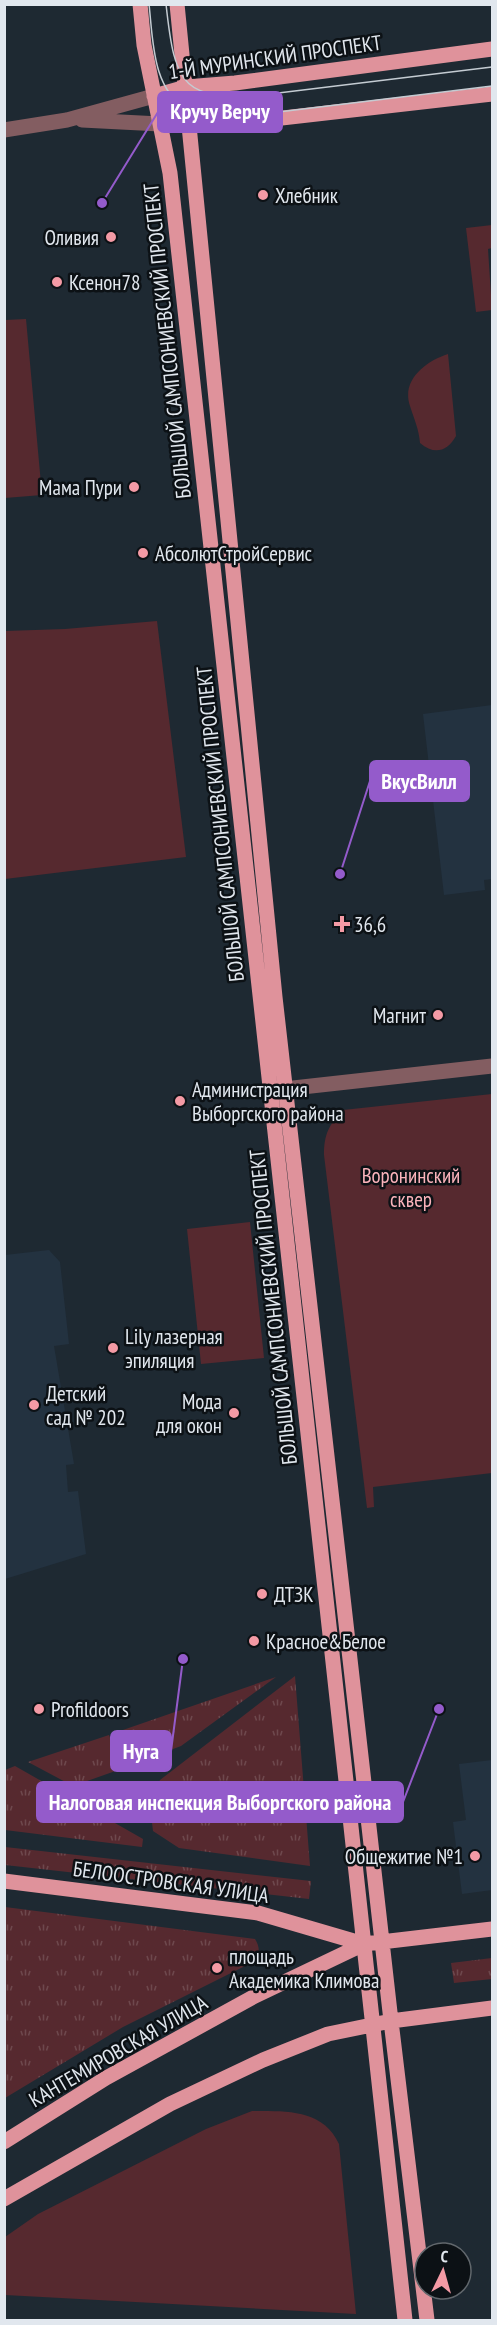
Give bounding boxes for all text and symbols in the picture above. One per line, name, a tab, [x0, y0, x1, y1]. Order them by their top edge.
street label: 1-Й МУРИНСКИЙ ПРОСПЕКТ	[167, 29, 384, 85]
callout: Кручу Верчу	[158, 92, 282, 132]
text: Кручу Верчу	[170, 97, 271, 125]
street label: БОЛЬШОЙ САМПСОНИЕВСКИЙ ПРОСПЕКТ	[137, 181, 197, 500]
place label: Хлебник	[275, 182, 338, 209]
marker: Хлебник	[256, 188, 270, 202]
place label: Оливия	[44, 224, 99, 251]
marker: Оливия	[104, 230, 118, 244]
place label: Ксенон78	[69, 269, 140, 296]
marker: Ксенон78	[50, 275, 64, 289]
place label: Мама Пури	[39, 474, 122, 501]
marker: Мама Пури	[127, 480, 141, 494]
place label: АбсолютСтройСервис	[155, 540, 313, 567]
marker: АбсолютСтройСервис	[136, 546, 150, 560]
street label: БОЛЬШОЙ САМПСОНИЕВСКИЙ ПРОСПЕКТ	[190, 664, 250, 983]
callout: ВкусВилл	[370, 761, 469, 801]
text: ВкусВилл	[381, 767, 457, 795]
place label: 36,6	[354, 911, 386, 938]
marker: 36,6	[335, 917, 349, 931]
place label: Магнит	[373, 1002, 426, 1029]
marker: Магнит	[431, 1008, 445, 1022]
place label: Администрация Выборгского района	[192, 1076, 344, 1127]
marker: Администрация Выборгского района	[173, 1094, 187, 1108]
street label: БОЛЬШОЙ САМПСОНИЕВСКИЙ ПРОСПЕКТ	[243, 1147, 303, 1466]
park label: Воронинский сквер	[362, 1162, 460, 1213]
place label: Lily лазерная эпиляция	[125, 1323, 223, 1374]
marker: Lily лазерная эпиляция	[106, 1341, 120, 1355]
place label: Детский сад № 202	[46, 1380, 126, 1431]
place label: Мода для окон	[156, 1388, 222, 1439]
marker: Детский сад № 202	[27, 1398, 41, 1412]
marker: Мода для окон	[227, 1406, 241, 1420]
place label: ДТЗК	[274, 1581, 314, 1608]
marker: ДТЗК	[255, 1587, 269, 1601]
place label: Красное&Белое	[266, 1628, 386, 1655]
marker: Красное&Белое	[247, 1634, 261, 1648]
place label: Profildoors	[51, 1696, 129, 1723]
marker: Profildoors	[32, 1702, 46, 1716]
callout: Нуга	[111, 1731, 171, 1771]
text: Нуга	[123, 1737, 159, 1765]
callout: Налоговая инспекция Выборгского района	[37, 1782, 403, 1822]
text: Налоговая инспекция Выборгского района	[49, 1788, 391, 1816]
place label: Общежитие №1	[345, 1843, 463, 1870]
marker: Общежитие №1	[468, 1849, 482, 1863]
street label: БЕЛООСТРОВСКАЯ УЛИЦА	[71, 1855, 271, 1909]
place label: площадь Академика Климова	[229, 1943, 379, 1994]
marker: площадь Академика Климова	[210, 1961, 224, 1975]
street label: КАНТЕМИРОВСКАЯ УЛИЦА	[24, 1989, 212, 2113]
north arrow	[413, 2241, 473, 2301]
text: С	[440, 2246, 450, 2266]

